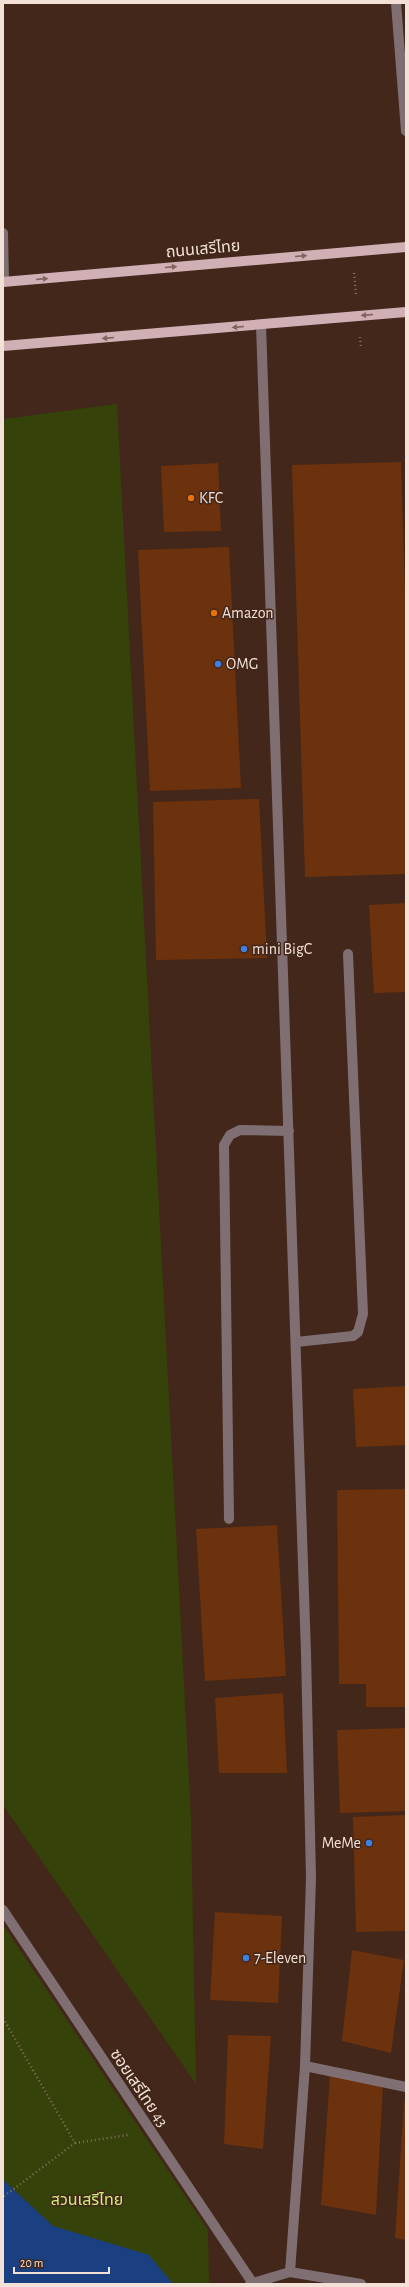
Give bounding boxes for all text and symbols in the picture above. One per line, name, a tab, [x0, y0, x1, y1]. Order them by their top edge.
street label: ถนนเสรีไทย	[165, 238, 241, 260]
one-way arrow	[295, 252, 307, 259]
one-way arrow	[165, 264, 177, 271]
one-way arrow	[36, 275, 48, 282]
one-way arrow	[361, 312, 373, 319]
one-way arrow	[232, 323, 244, 330]
one-way arrow	[102, 334, 114, 341]
place label: KFC	[199, 490, 223, 506]
marker: KFC	[186, 493, 196, 503]
place label: Amazon	[222, 605, 274, 621]
marker: Amazon	[209, 608, 219, 618]
place label: OMG	[226, 656, 258, 672]
marker: OMG	[213, 659, 223, 669]
place label: mini BigC	[252, 941, 312, 957]
marker: mini BigC	[239, 944, 249, 954]
place label: MeMe	[322, 1835, 361, 1851]
marker: MeMe	[364, 1838, 374, 1848]
place label: 7-Eleven	[254, 1950, 306, 1966]
marker: 7-Eleven	[241, 1953, 251, 1963]
street label: ซอยเสรีไทย 43	[107, 2046, 171, 2130]
park label: สวนเสรีไทย	[51, 2192, 123, 2208]
scale bar	[14, 2249, 109, 2275]
text: 20 m	[20, 2257, 43, 2269]

